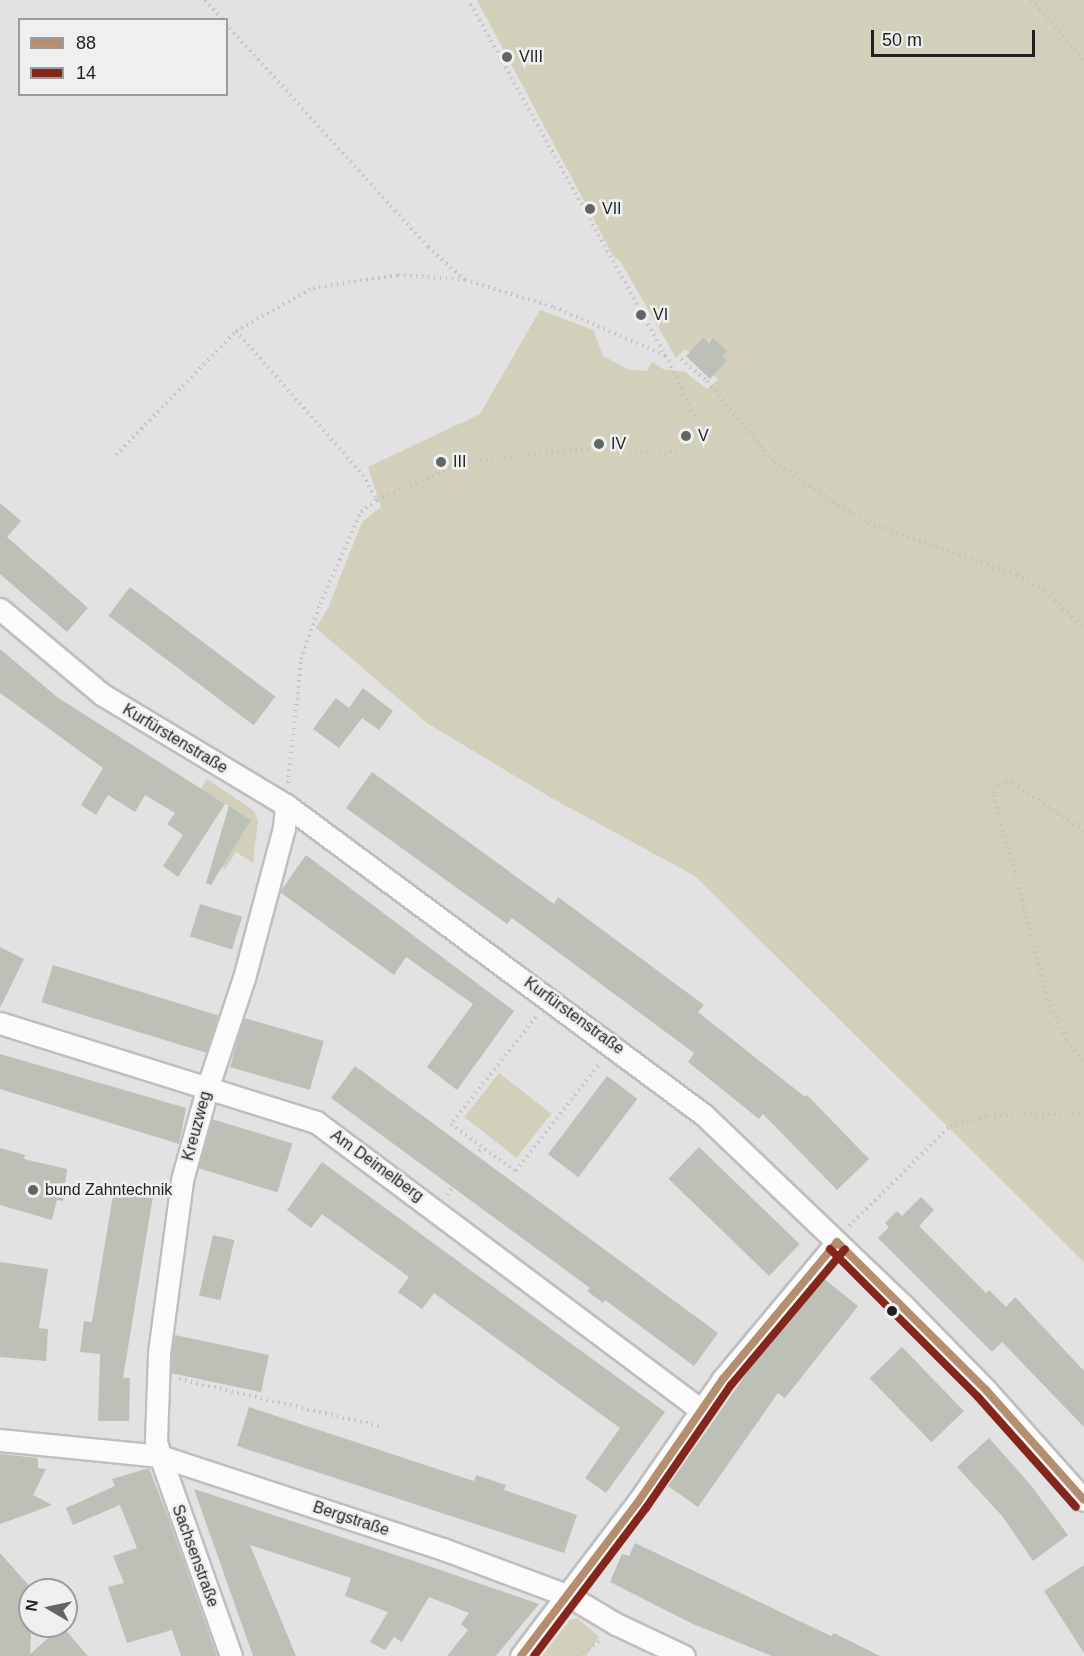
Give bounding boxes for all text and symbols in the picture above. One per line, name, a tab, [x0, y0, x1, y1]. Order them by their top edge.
legend	[18, 18, 228, 96]
scale bar	[874, 18, 1038, 56]
text: 50 m	[882, 30, 922, 50]
text: 88	[76, 33, 96, 53]
place label: VIII	[519, 47, 543, 67]
marker: VIII	[500, 50, 514, 64]
text: 14	[76, 63, 96, 83]
place label: VII	[602, 199, 622, 219]
marker: VII	[583, 202, 597, 216]
place label: VI	[653, 305, 668, 325]
marker: VI	[634, 308, 648, 322]
place label: V	[698, 426, 709, 446]
marker: V	[679, 429, 693, 443]
place label: IV	[611, 434, 626, 454]
marker: IV	[592, 437, 606, 451]
place label: III	[453, 452, 466, 472]
marker: III	[434, 455, 448, 469]
street label: Kurfürstenstraße	[119, 700, 231, 778]
street label: Kurfürstenstraße	[520, 973, 628, 1059]
street label: Kreuzweg	[179, 1089, 215, 1163]
street label: Am Deimelberg	[327, 1126, 427, 1206]
place label: bund Zahntechnik	[45, 1180, 172, 1200]
marker: bund Zahntechnik	[26, 1183, 40, 1197]
unlabelled marker	[886, 1305, 898, 1317]
street label: Bergstraße	[310, 1498, 392, 1540]
street label: Sachsenstraße	[168, 1502, 222, 1610]
north arrow	[18, 1578, 78, 1638]
text: N	[22, 1598, 41, 1612]

